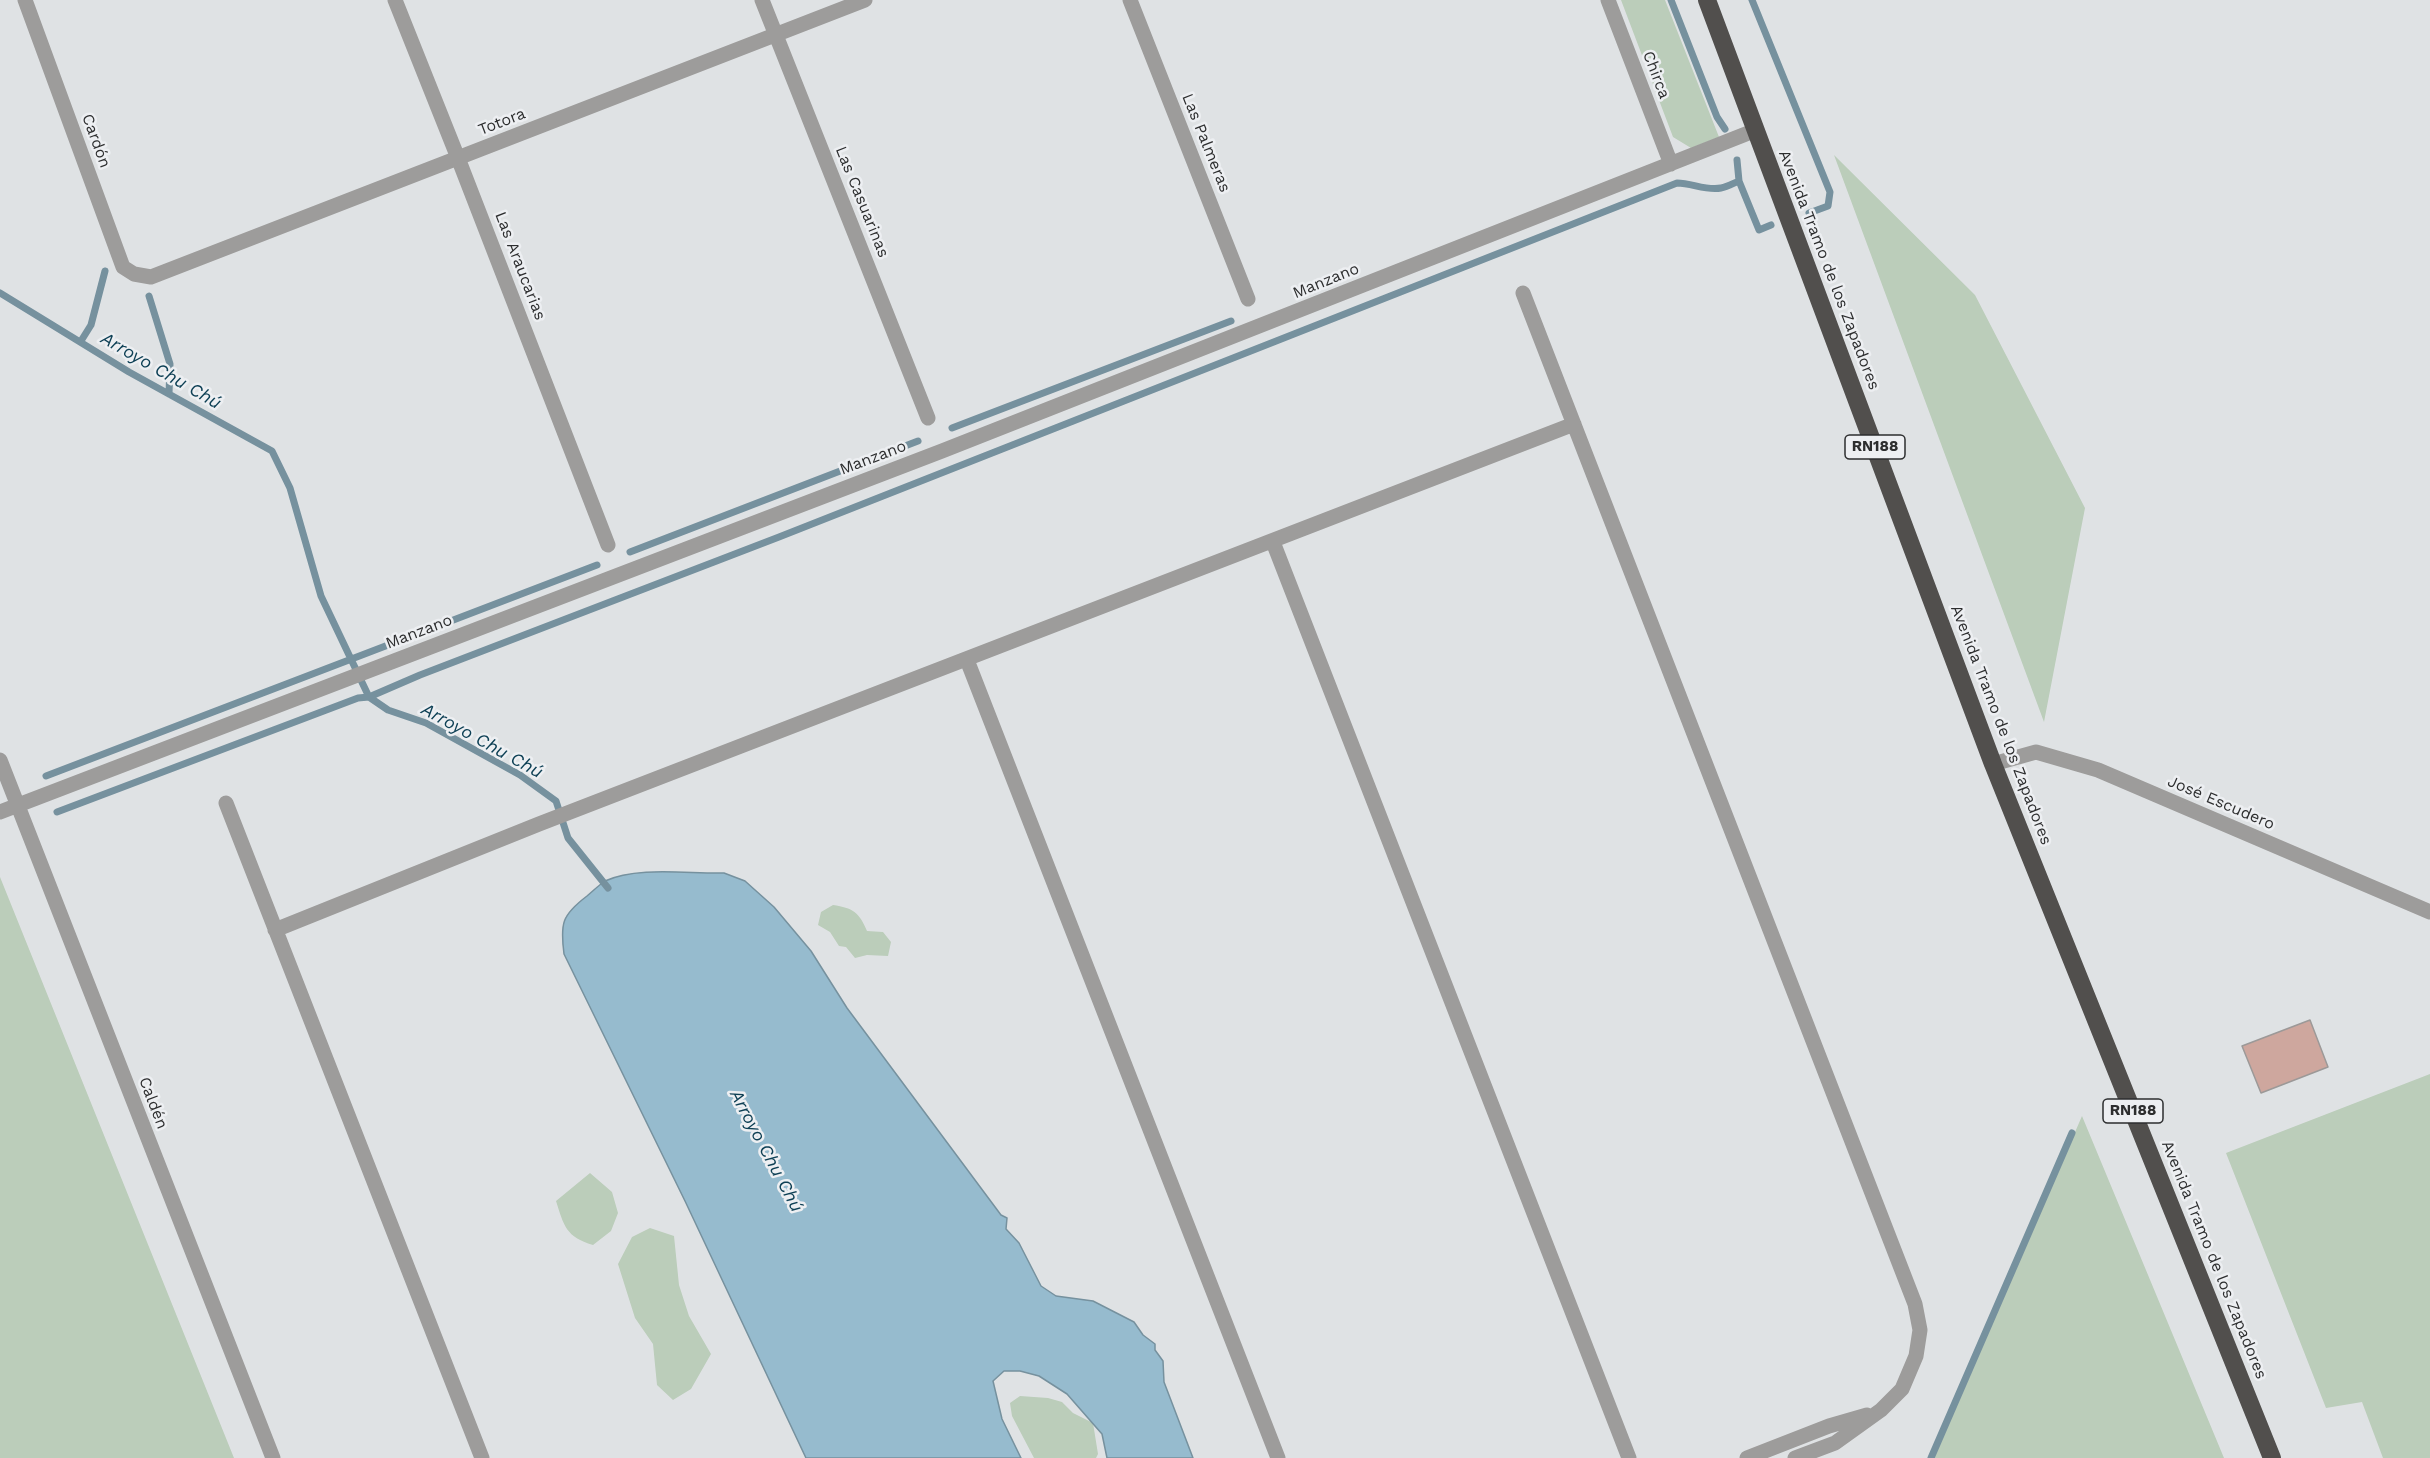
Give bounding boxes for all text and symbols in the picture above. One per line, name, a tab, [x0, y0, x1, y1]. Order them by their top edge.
street label: Chirca	[1638, 48, 1674, 102]
street label: Las Palmeras	[1178, 91, 1234, 195]
street label: Totora	[476, 104, 528, 140]
street label: Cardón	[77, 111, 115, 171]
street label: Las Casuarinas	[831, 144, 893, 260]
street label: Avenida Tramo de los Zapadores	[1774, 147, 1884, 393]
street label: Las Araucarias	[491, 209, 549, 323]
street label: Manzano	[1290, 259, 1362, 303]
water label: Arroyo Chu Chú	[97, 328, 225, 414]
road number: RN188	[1845, 435, 1905, 459]
street label: Manzano	[837, 437, 909, 479]
street label: Avenida Tramo de los Zapadores	[1946, 602, 2056, 848]
street label: Manzano	[383, 611, 455, 653]
water label: Arroyo Chu Chú	[418, 699, 546, 783]
street label: José Escudero	[2165, 772, 2277, 834]
street label: Caldén	[134, 1074, 172, 1132]
water label: Arroyo Chu Chú	[725, 1086, 807, 1216]
road number: RN188	[2103, 1099, 2163, 1123]
street label: Avenida Tramo de los Zapadores	[2157, 1138, 2271, 1382]

